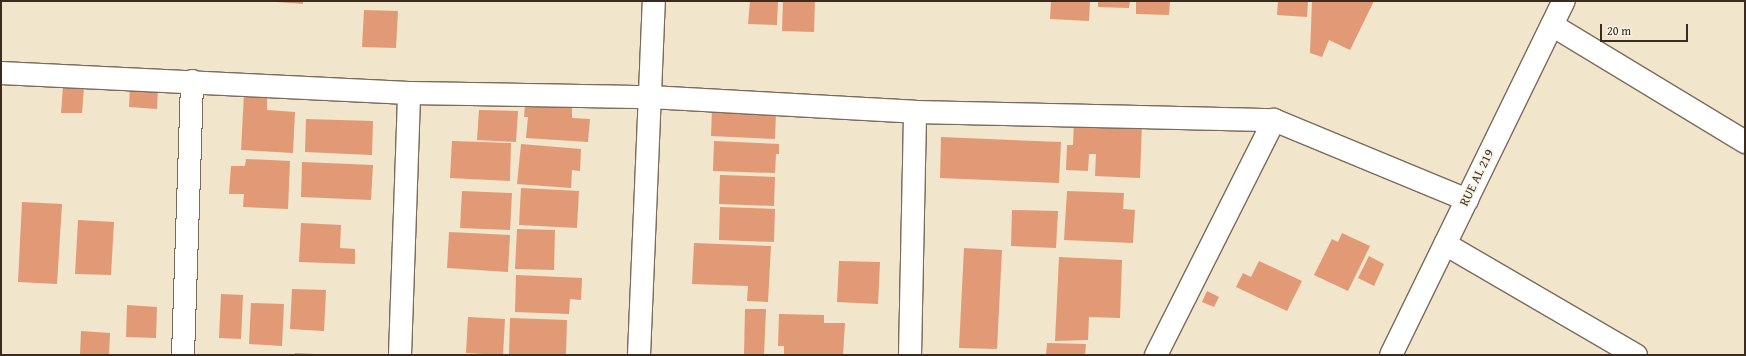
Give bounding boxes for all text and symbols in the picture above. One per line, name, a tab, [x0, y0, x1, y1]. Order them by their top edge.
scale bar	[1602, 16, 1690, 42]
text: 20 m	[1607, 22, 1631, 39]
street label: RUE AL 219	[1457, 147, 1497, 209]

